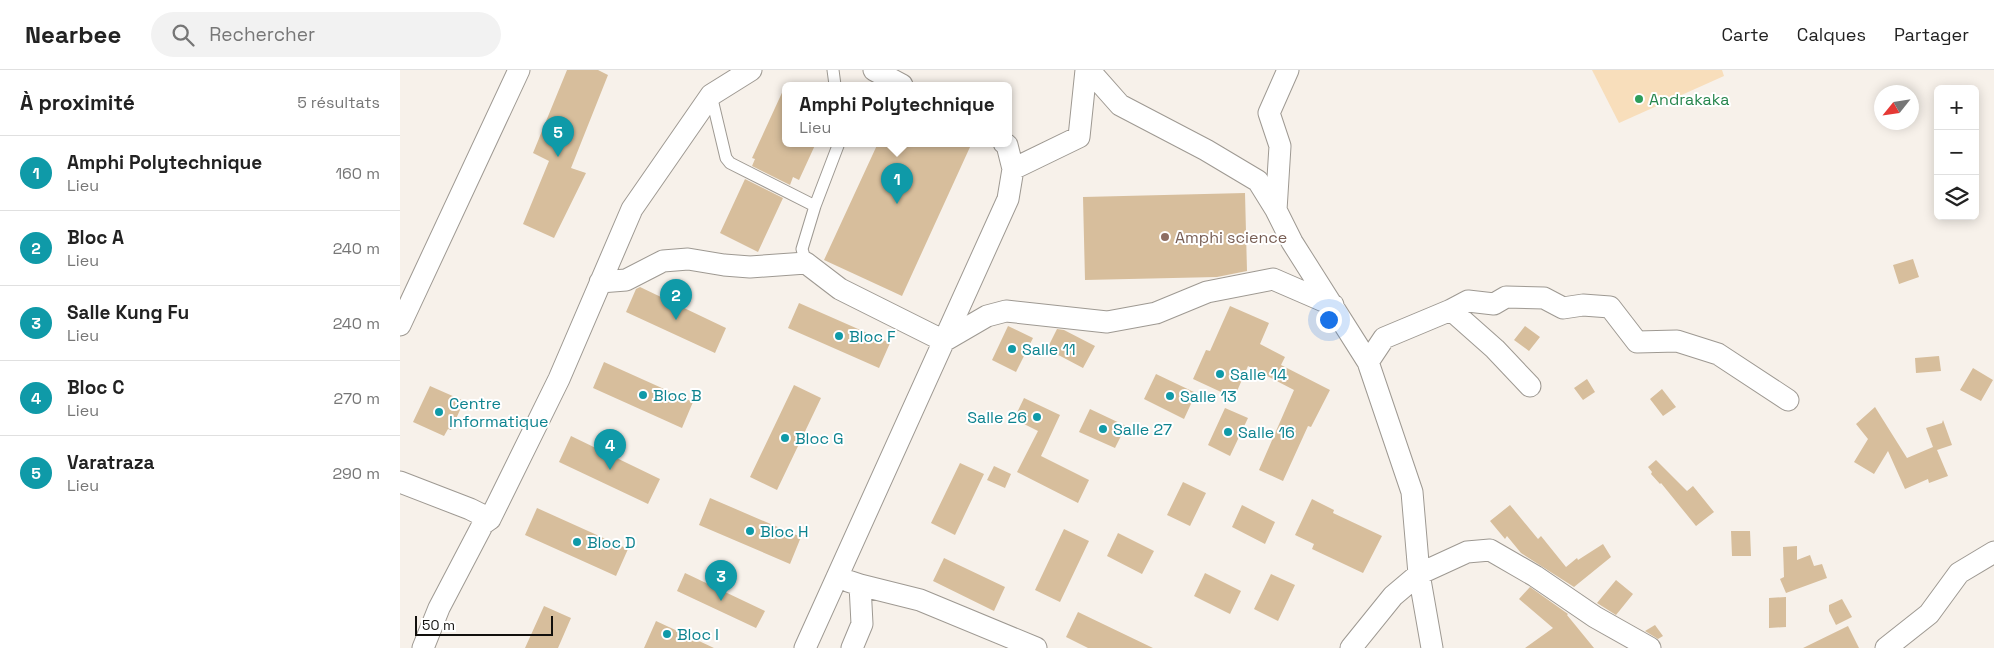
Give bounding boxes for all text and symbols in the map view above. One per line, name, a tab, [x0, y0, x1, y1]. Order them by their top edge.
search box	[151, 12, 501, 57]
text: Nearbee	[25, 19, 121, 50]
icon: search	[169, 21, 197, 49]
text: Rechercher	[209, 22, 315, 47]
text: Carte	[1722, 23, 1769, 46]
text: Calques	[1797, 23, 1866, 46]
text: Partager	[1894, 23, 1969, 46]
popup	[782, 82, 1012, 147]
north arrow	[1874, 85, 1919, 130]
map controls	[1934, 85, 1979, 220]
button: +	[1934, 85, 1979, 130]
text: À proximité	[20, 89, 135, 116]
place label: Andrakaka	[1649, 89, 1729, 110]
text: 5 résultats	[297, 92, 380, 113]
text: Amphi Polytechnique	[799, 92, 995, 117]
marker: Andrakaka	[1633, 93, 1645, 105]
pin: 5	[542, 116, 574, 157]
text: Lieu	[799, 117, 831, 138]
button: −	[1934, 130, 1979, 175]
text: Amphi Polytechnique	[67, 150, 262, 175]
text: 1	[32, 163, 40, 184]
text: 160 m	[335, 163, 380, 184]
pin: 1	[881, 163, 913, 204]
text: Lieu	[67, 175, 99, 196]
button: layers	[1934, 175, 1979, 220]
text: Bloc A	[67, 225, 124, 250]
place label: Amphi science	[1175, 227, 1287, 248]
marker: Amphi science	[1159, 231, 1171, 243]
text: 2	[31, 238, 41, 259]
text: 240 m	[333, 238, 380, 259]
text: Lieu	[67, 250, 99, 271]
pin: 2	[660, 279, 692, 320]
text: Salle Kung Fu	[67, 300, 189, 325]
your location	[1316, 307, 1342, 333]
text: 3	[31, 313, 41, 334]
text: 240 m	[333, 313, 380, 334]
text: Lieu	[67, 325, 99, 346]
place label: Bloc F	[849, 326, 896, 347]
marker: Bloc F	[833, 330, 845, 342]
place label: Salle 11	[1022, 339, 1076, 360]
marker: Salle 11	[1006, 343, 1018, 355]
place label: Salle 14	[1230, 364, 1287, 385]
marker: Salle 14	[1214, 368, 1226, 380]
text: Bloc C	[67, 375, 125, 400]
place label: Bloc B	[653, 385, 702, 406]
place label: Salle 13	[1180, 386, 1237, 407]
text: 4	[31, 388, 41, 409]
text: 270 m	[333, 388, 380, 409]
marker: Bloc B	[637, 389, 649, 401]
marker: Salle 13	[1164, 390, 1176, 402]
place label: Centre Informatique	[449, 393, 548, 432]
text: Lieu	[67, 400, 99, 421]
marker: Centre Informatique	[433, 406, 445, 418]
place label: Salle 26	[967, 407, 1027, 428]
marker: Salle 26	[1031, 411, 1043, 423]
place label: Salle 27	[1113, 419, 1172, 440]
place label: Salle 16	[1238, 422, 1295, 443]
marker: Salle 27	[1097, 423, 1109, 435]
marker: Salle 16	[1222, 426, 1234, 438]
place label: Bloc G	[795, 428, 844, 449]
pin: 4	[594, 429, 626, 470]
marker: Bloc G	[779, 432, 791, 444]
text: Varatraza	[67, 450, 155, 475]
text: 5	[31, 463, 41, 484]
text: 290 m	[332, 463, 380, 484]
text: Lieu	[67, 475, 99, 496]
place label: Bloc H	[760, 521, 809, 542]
marker: Bloc H	[744, 525, 756, 537]
place label: Bloc D	[587, 532, 636, 553]
marker: Bloc D	[571, 536, 583, 548]
pin: 3	[705, 560, 737, 601]
scale bar	[415, 613, 552, 636]
text: 50 m	[422, 616, 455, 634]
place label: Bloc I	[677, 624, 719, 645]
marker: Bloc I	[661, 628, 673, 640]

